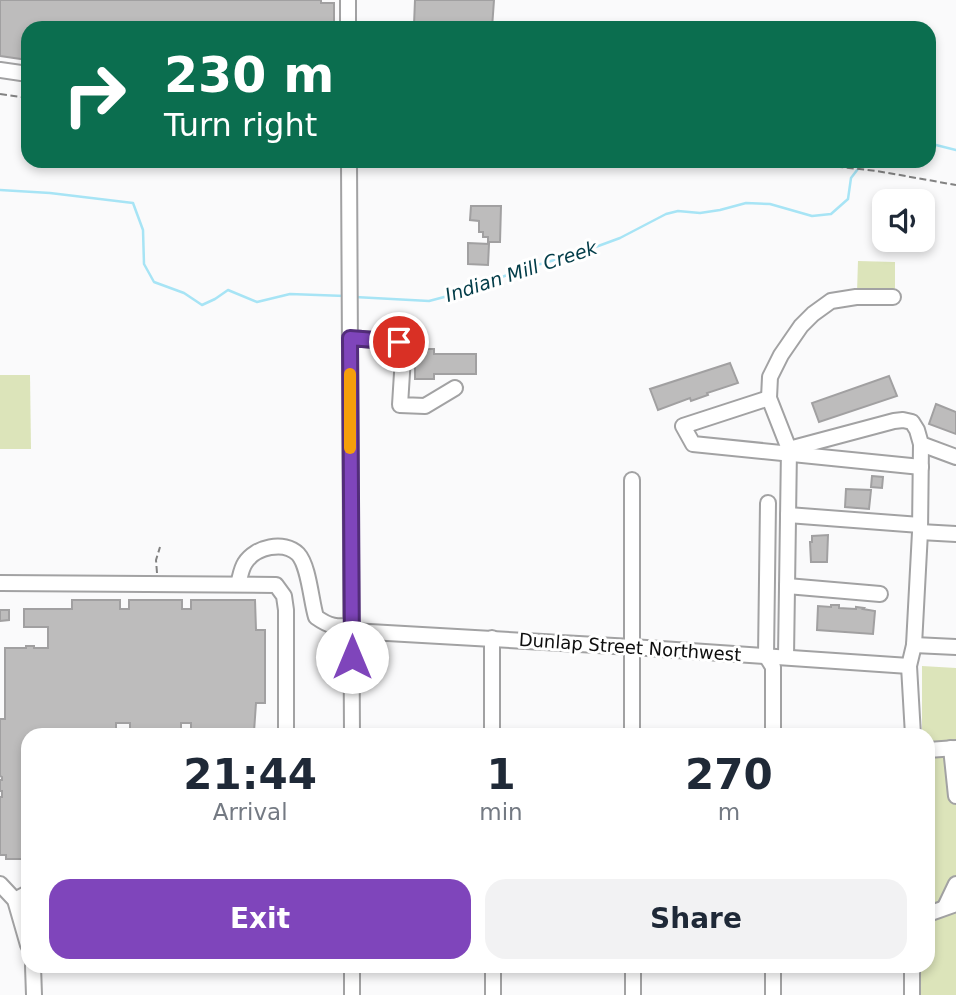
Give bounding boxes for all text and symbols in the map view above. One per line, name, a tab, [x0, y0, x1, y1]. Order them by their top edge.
text: 230 m	[164, 47, 334, 104]
icon: right	[49, 49, 140, 140]
text: Turn right	[164, 106, 317, 144]
map controls	[872, 189, 935, 252]
button: sound	[872, 189, 935, 252]
water label: Indian Mill Creek	[442, 236, 601, 306]
pin	[369, 312, 429, 372]
icon: arrive	[380, 323, 418, 361]
position arrow	[315, 620, 389, 694]
street label: Dunlap Street Northwest	[518, 629, 742, 665]
text: 21:44	[183, 750, 317, 799]
text: 1	[486, 750, 516, 799]
text: 270	[685, 750, 773, 799]
text: Arrival	[213, 799, 288, 825]
text: min	[479, 799, 523, 825]
text: m	[718, 799, 740, 825]
button: Exit	[49, 879, 471, 959]
button: Share	[485, 879, 907, 959]

